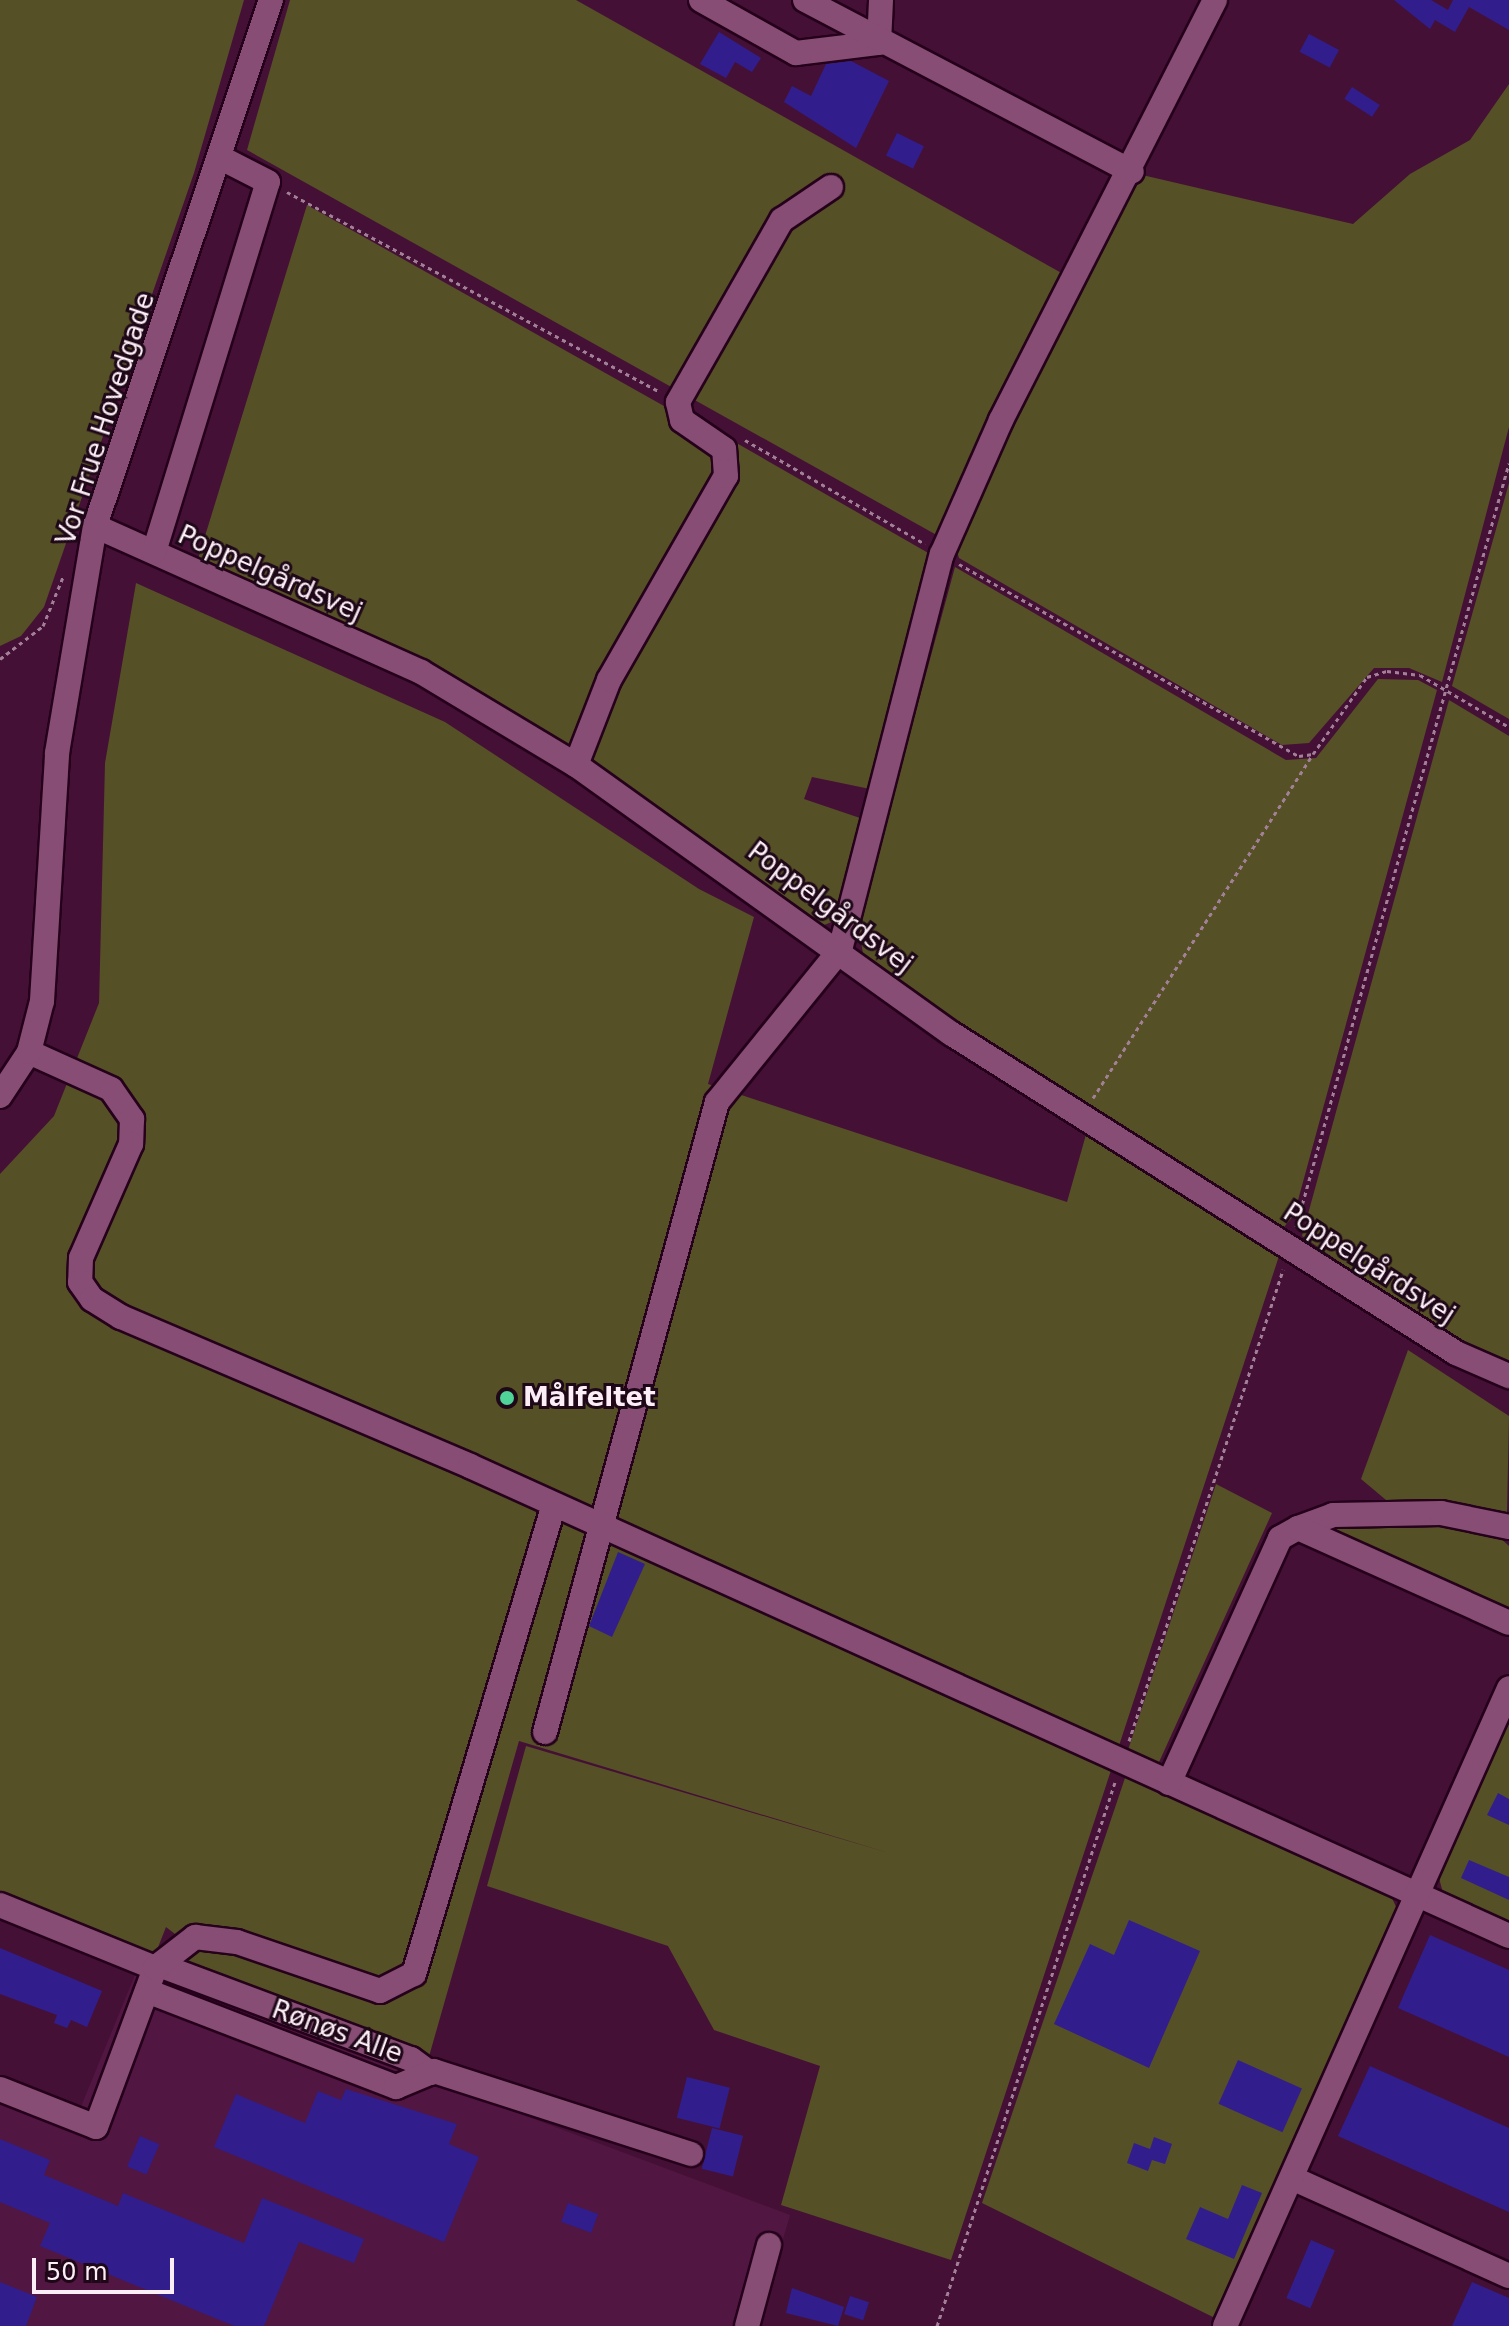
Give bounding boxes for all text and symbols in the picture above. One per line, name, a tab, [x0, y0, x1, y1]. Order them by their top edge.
street label: Vor Frue Hovedgade	[50, 289, 162, 549]
street label: Poppelgårdsvej	[173, 519, 367, 629]
street label: Poppelgårdsvej	[741, 836, 919, 980]
street label: Poppelgårdsvej	[1277, 1197, 1461, 1331]
place label: Målfeltet	[523, 1382, 656, 1414]
marker: Målfeltet	[498, 1389, 516, 1407]
street label: Rønøs Alle	[268, 1994, 406, 2070]
scale bar	[36, 2242, 178, 2292]
text: 50 m	[46, 2258, 108, 2286]

